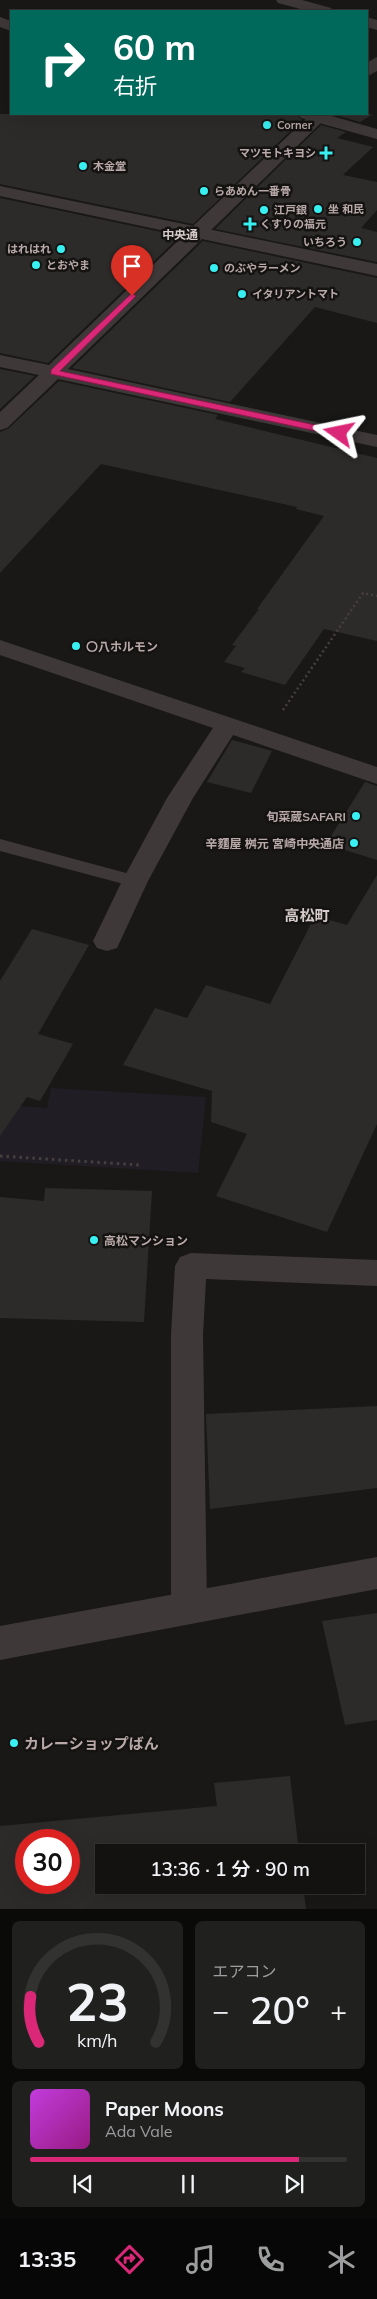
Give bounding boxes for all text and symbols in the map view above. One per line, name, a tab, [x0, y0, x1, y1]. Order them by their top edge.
text: 60 m	[113, 25, 196, 69]
icon: right	[30, 30, 95, 95]
text: 右折	[113, 72, 157, 100]
place label: Corner	[277, 118, 313, 132]
marker: Corner	[261, 119, 273, 131]
place label: マツモトキヨシ	[239, 146, 316, 160]
marker: マツモトキヨシ	[320, 147, 332, 159]
place label: 木金堂	[93, 159, 126, 173]
marker: 木金堂	[77, 160, 89, 172]
place label: らあめん一番骨	[214, 184, 291, 198]
marker: らあめん一番骨	[198, 185, 210, 197]
place label: 坐 和民	[328, 202, 364, 216]
place label: 江戸銀	[274, 203, 307, 217]
marker: 坐 和民	[312, 203, 324, 215]
marker: 江戸銀	[258, 204, 270, 216]
place label: くすりの福元	[260, 217, 326, 231]
marker: くすりの福元	[244, 218, 256, 230]
district label: 中央通	[162, 227, 198, 242]
place label: いちろう	[303, 235, 347, 249]
marker: いちろう	[351, 236, 363, 248]
place label: はれはれ	[7, 242, 51, 256]
marker: はれはれ	[55, 243, 67, 255]
pin	[111, 245, 153, 296]
icon: arrive	[118, 252, 146, 280]
place label: とおやま	[46, 258, 90, 272]
marker: とおやま	[30, 259, 42, 271]
place label: のぶやラーメン	[224, 261, 301, 275]
marker: のぶやラーメン	[208, 262, 220, 274]
place label: イタリアントマト	[252, 287, 339, 301]
marker: イタリアントマト	[236, 288, 248, 300]
position arrow	[312, 406, 364, 458]
place label: 〇八ホルモン	[86, 639, 158, 654]
marker: 〇八ホルモン	[70, 640, 82, 652]
place label: 旬菜蔵SAFARI	[266, 809, 346, 824]
marker: 旬菜蔵SAFARI	[350, 810, 362, 822]
place label: 辛麵屋 桝元 宮崎中央通店	[205, 836, 344, 851]
marker: 辛麵屋 桝元 宮崎中央通店	[348, 837, 360, 849]
district label: 高松町	[284, 906, 330, 925]
place label: 高松マンション	[104, 1233, 188, 1248]
marker: 高松マンション	[88, 1234, 100, 1246]
place label: カレーショップばん	[24, 1734, 159, 1753]
marker: カレーショップばん	[8, 1737, 20, 1749]
speed limit sign: 30	[15, 1829, 80, 1894]
text: 13:36 · 1 分 · 90 m	[150, 1857, 310, 1881]
text: エアコン	[213, 1961, 277, 1981]
text: 23	[66, 1969, 128, 2034]
text: 20°	[250, 1986, 310, 2034]
text: −	[213, 1993, 229, 2028]
text: +	[330, 1993, 347, 2028]
text: km/h	[77, 2029, 117, 2051]
text: Paper Moons	[105, 2097, 224, 2121]
text: Ada Vale	[105, 2121, 172, 2141]
icon: previous	[69, 2170, 97, 2198]
icon: pause	[174, 2170, 202, 2198]
icon: next	[280, 2170, 308, 2198]
icon: directions	[112, 2242, 147, 2277]
icon: music	[183, 2242, 218, 2277]
icon: phone	[253, 2242, 288, 2277]
icon: climate	[324, 2242, 359, 2277]
text: 13:35	[18, 2245, 76, 2273]

